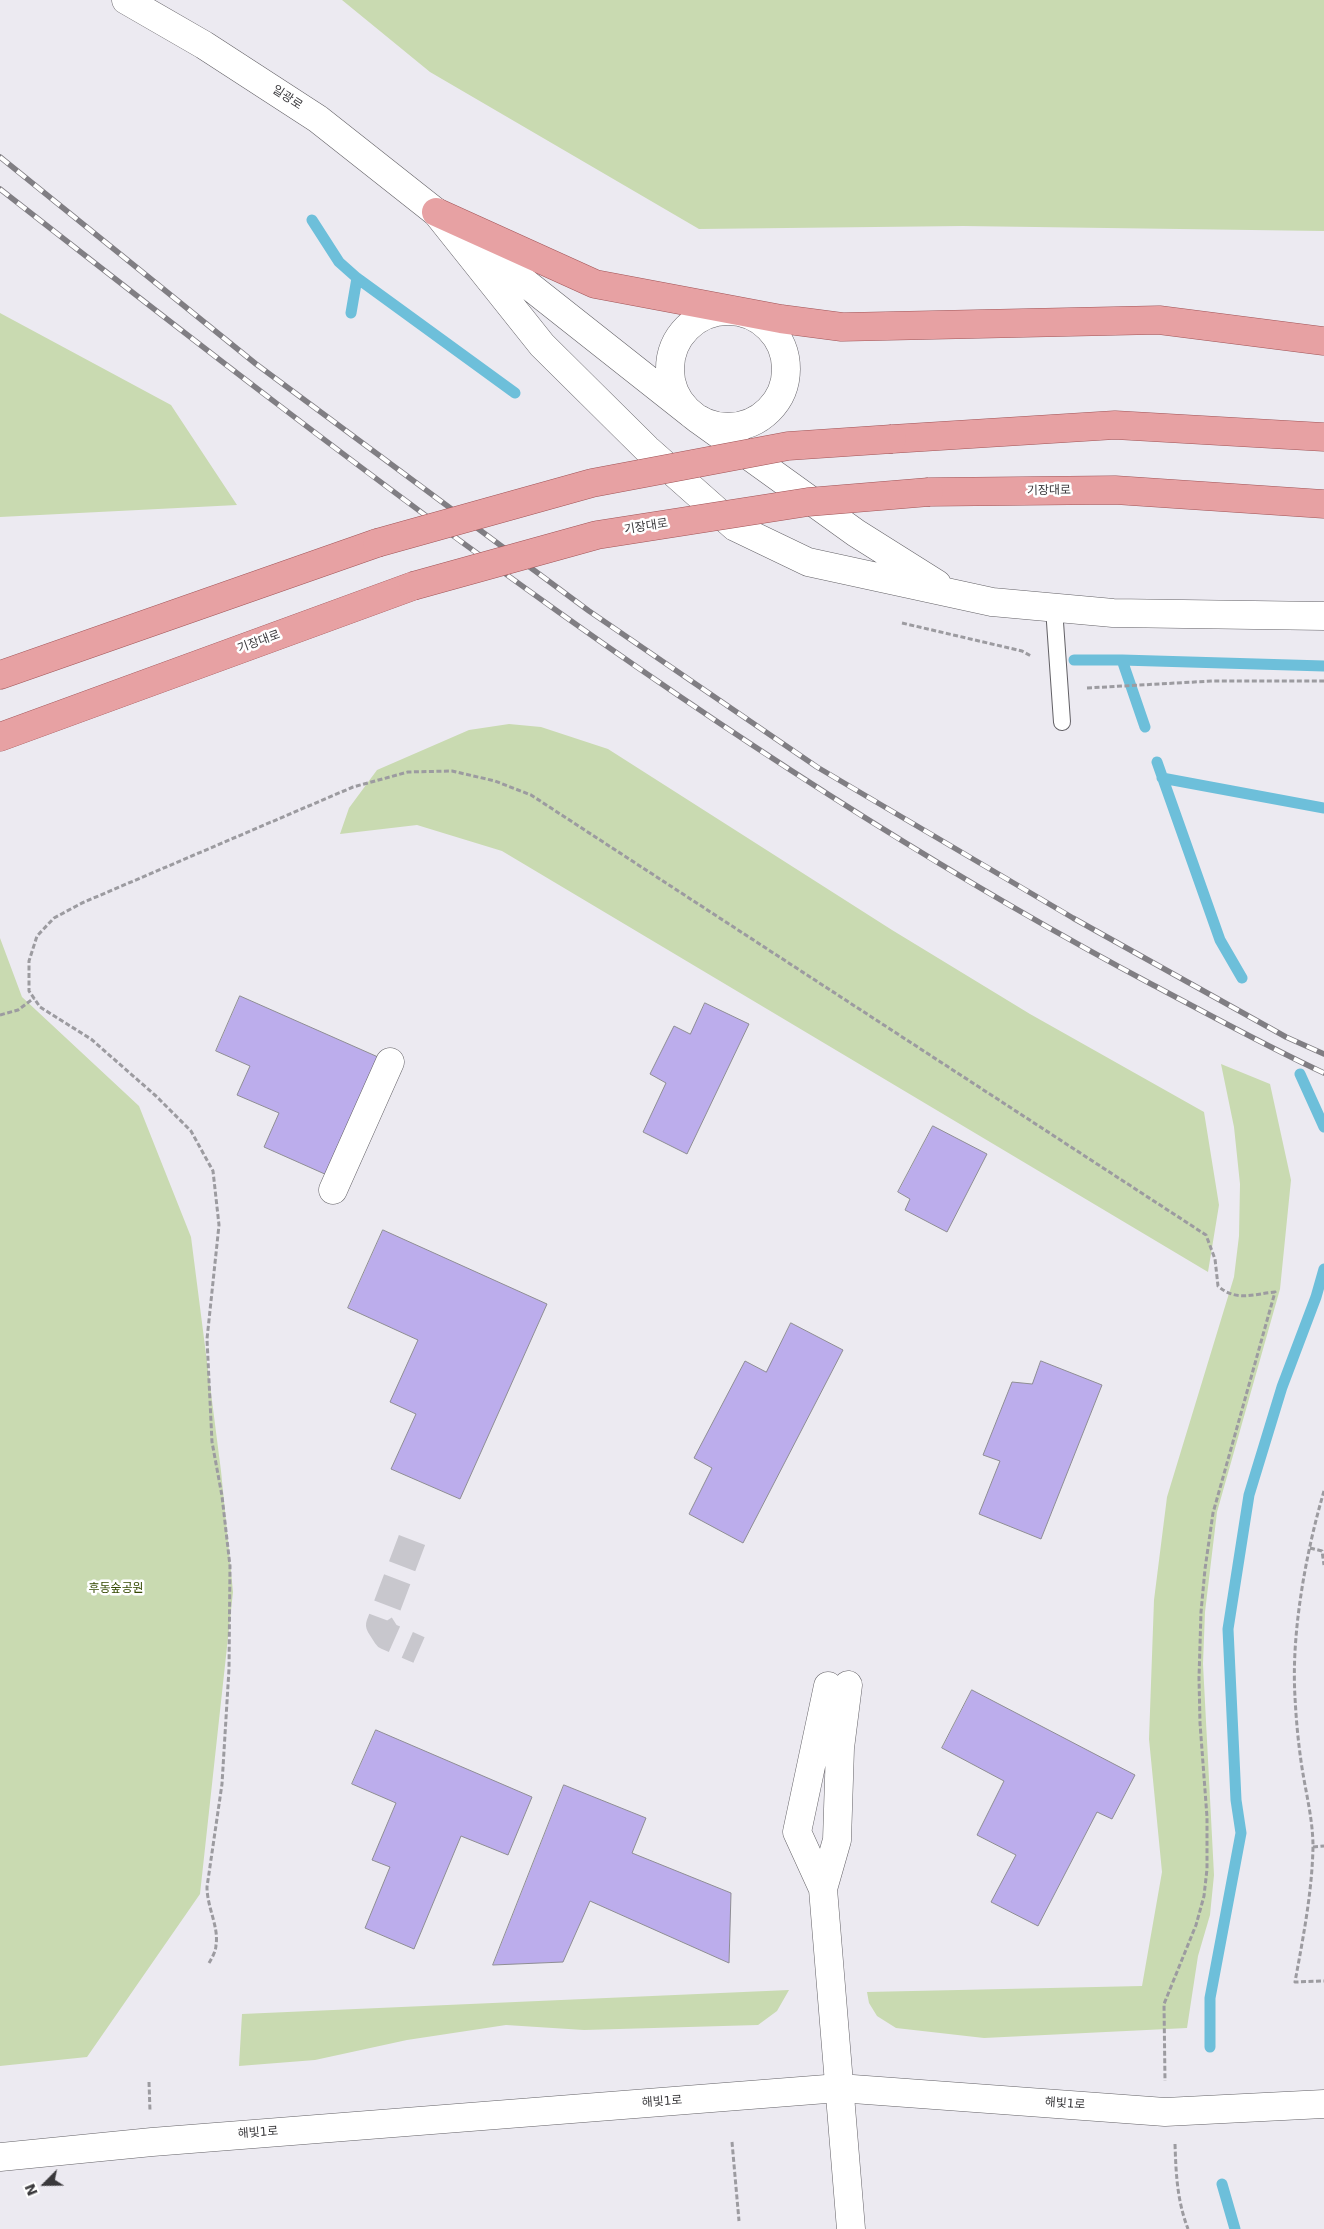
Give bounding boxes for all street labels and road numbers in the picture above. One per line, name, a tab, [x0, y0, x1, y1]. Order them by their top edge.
street label: 일광로	[269, 83, 305, 113]
street label: 기장대로	[1027, 483, 1071, 499]
street label: 기장대로	[623, 516, 669, 538]
street label: 기장대로	[236, 628, 282, 656]
street label: 해빛1로	[641, 2093, 683, 2111]
street label: 해빛1로	[1044, 2095, 1086, 2113]
street label: 해빛1로	[237, 2124, 279, 2142]

